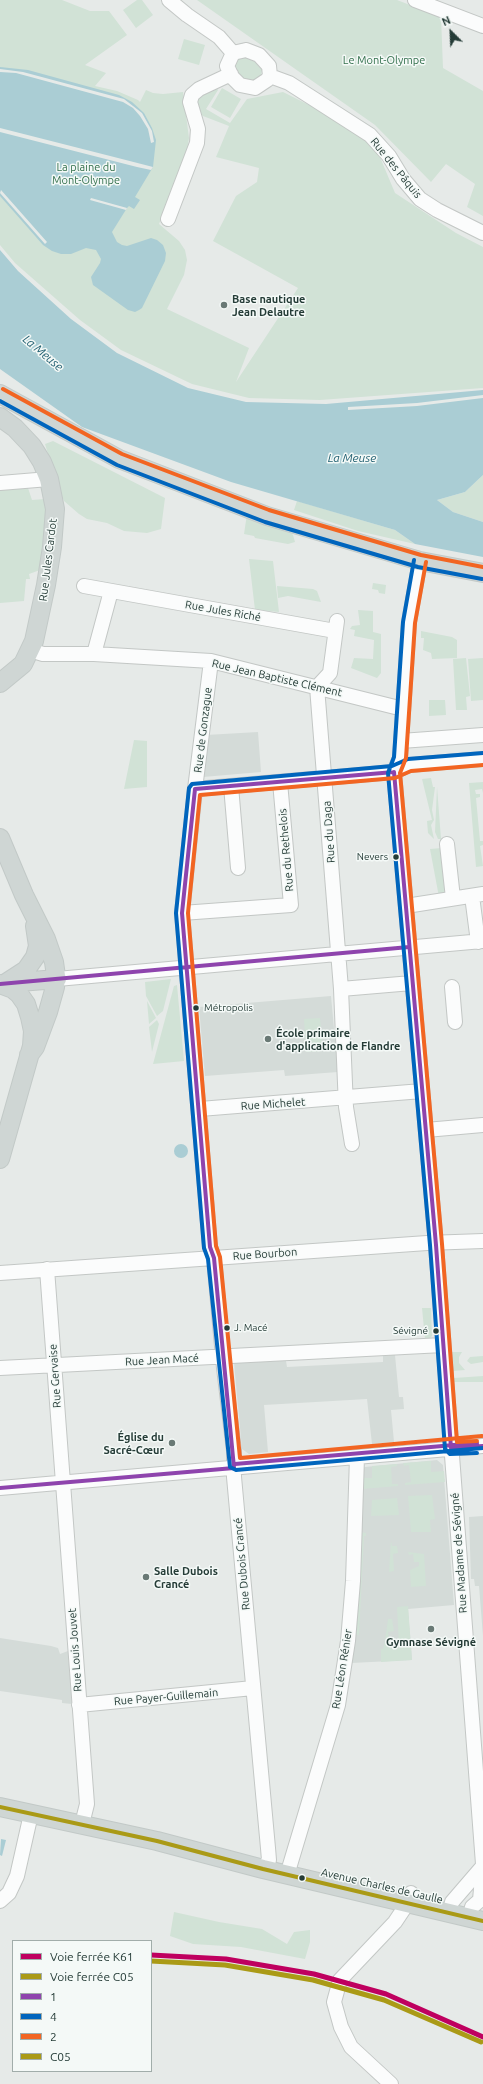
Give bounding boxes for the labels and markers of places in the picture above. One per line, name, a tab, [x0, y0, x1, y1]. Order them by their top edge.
place label: Base nautique Jean Delautre	[232, 292, 305, 318]
marker: Base nautique Jean Delautre	[219, 300, 229, 310]
place label: Nevers	[357, 851, 388, 863]
marker: Nevers	[391, 852, 401, 862]
place label: Métropolis	[204, 1002, 253, 1014]
marker: Métropolis	[191, 1003, 201, 1013]
place label: École primaire d'application de Flandre	[276, 1026, 400, 1052]
marker: École primaire d'application de Flandre	[263, 1034, 273, 1044]
place label: J. Macé	[234, 1322, 268, 1334]
marker: J. Macé	[222, 1323, 232, 1333]
place label: Sévigné	[393, 1325, 428, 1337]
marker: Sévigné	[431, 1326, 441, 1336]
place label: Église du Sacré-Cœur	[104, 1430, 164, 1456]
marker: Église du Sacré-Cœur	[167, 1438, 177, 1448]
place label: Salle Dubois Crancé	[154, 1564, 218, 1590]
marker: Salle Dubois Crancé	[141, 1572, 151, 1582]
marker: Gymnase Sévigné	[426, 1624, 436, 1634]
place label: Gymnase Sévigné	[386, 1635, 476, 1649]
unlabelled marker	[297, 1873, 307, 1883]

